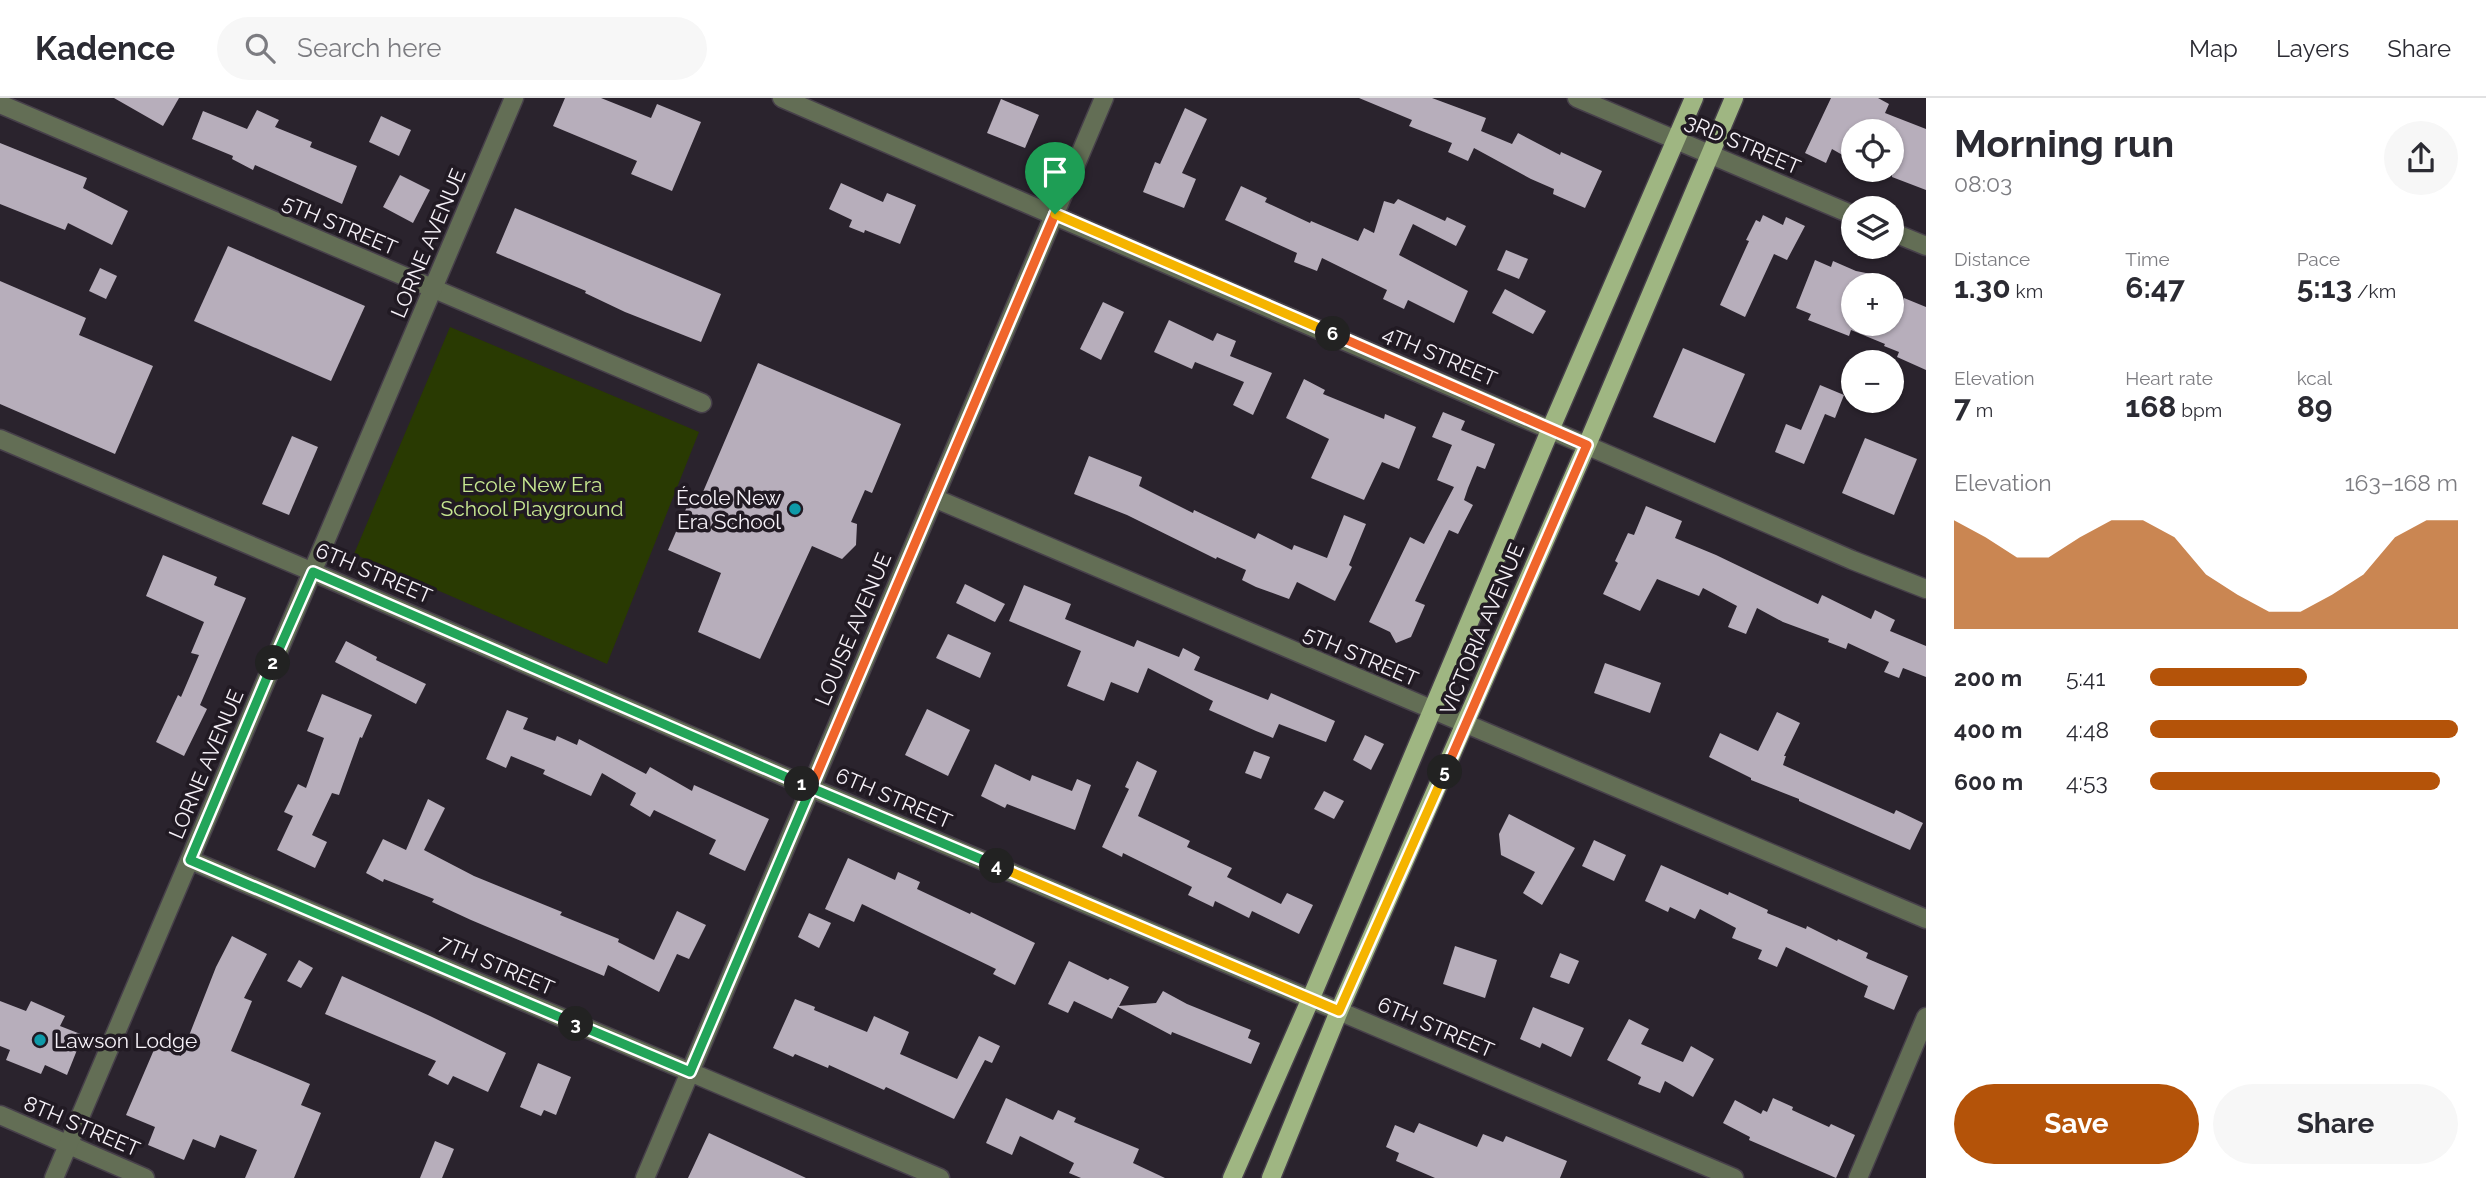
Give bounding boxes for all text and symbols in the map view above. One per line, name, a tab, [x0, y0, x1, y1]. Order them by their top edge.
search box	[217, 17, 707, 80]
text: Kadence	[35, 29, 175, 68]
icon: search	[241, 29, 279, 67]
text: Search here	[297, 33, 441, 63]
text: Map	[2189, 34, 2238, 63]
text: Layers	[2276, 34, 2349, 63]
text: Share	[2387, 34, 2451, 63]
street label: 3RD STREET	[1682, 108, 1805, 180]
map controls	[1841, 119, 1904, 413]
button: locate	[1841, 119, 1904, 182]
text: Morning run	[1954, 121, 2174, 166]
button: share	[2384, 121, 2458, 195]
pin	[1025, 142, 1085, 214]
icon: arrive	[1036, 153, 1074, 191]
street label: LORNE AVENUE	[385, 165, 471, 321]
text: 08:03	[1954, 170, 2012, 197]
street label: 5TH STREET	[279, 190, 401, 260]
button: layers	[1841, 196, 1904, 259]
text: Distance	[1954, 248, 2030, 270]
text: Time	[2125, 248, 2170, 270]
text: Pace	[2297, 248, 2340, 270]
text: 1.30	[1954, 270, 2011, 305]
text: 6:47	[2125, 270, 2185, 305]
text: 5:13	[2297, 270, 2352, 305]
button: +	[1841, 273, 1904, 336]
text: km	[2011, 280, 2043, 302]
text: /km	[2352, 280, 2396, 302]
pin: 6	[1316, 316, 1350, 352]
street label: 4TH STREET	[1379, 321, 1501, 391]
text: 6	[1327, 322, 1338, 344]
button: −	[1841, 350, 1904, 413]
text: Elevation	[1954, 367, 2035, 389]
text: Heart rate	[2125, 367, 2213, 389]
text: kcal	[2297, 367, 2332, 389]
text: 7	[1954, 389, 1971, 424]
text: 168	[2125, 389, 2176, 424]
text: 89	[2297, 389, 2332, 424]
text: m	[1971, 399, 1993, 421]
text: bpm	[2176, 399, 2222, 421]
text: Elevation	[1954, 469, 2052, 496]
text: 163–168 m	[2345, 469, 2458, 496]
park label: Ecole New Era School Playground	[440, 472, 624, 521]
place label: École New Era School	[676, 485, 781, 534]
marker: École New Era School	[787, 501, 803, 517]
street label: 6TH STREET	[312, 537, 436, 609]
street label: VICTORIA AVENUE	[1435, 539, 1529, 719]
street label: LOUISE AVENUE	[810, 549, 896, 709]
street label: 5TH STREET	[1300, 621, 1422, 691]
pin: 2	[256, 646, 290, 680]
text: 2	[267, 651, 278, 673]
text: 200 m	[1954, 664, 2022, 691]
text: 5:41	[2066, 664, 2105, 691]
street label: LORNE AVENUE	[163, 686, 249, 842]
text: 400 m	[1954, 716, 2022, 743]
text: 4:48	[2066, 716, 2109, 743]
pin: 5	[1428, 754, 1462, 790]
text: 5	[1439, 760, 1450, 782]
street label: 6TH STREET	[832, 762, 956, 834]
pin: 1	[784, 766, 820, 802]
text: 600 m	[1954, 768, 2023, 795]
text: 4:53	[2066, 768, 2108, 795]
text: 1	[797, 772, 806, 794]
pin: 4	[979, 848, 1014, 884]
text: 4	[991, 854, 1002, 876]
street label: 7TH STREET	[436, 930, 558, 1000]
street label: 6TH STREET	[1374, 991, 1498, 1063]
pin: 3	[558, 1006, 594, 1042]
text: 3	[570, 1012, 581, 1034]
place label: Lawson Lodge	[54, 1028, 197, 1053]
marker: Lawson Lodge	[32, 1032, 48, 1048]
button: Save	[1954, 1084, 2199, 1164]
button: Share	[2213, 1084, 2458, 1164]
street label: 8TH STREET	[20, 1090, 144, 1162]

